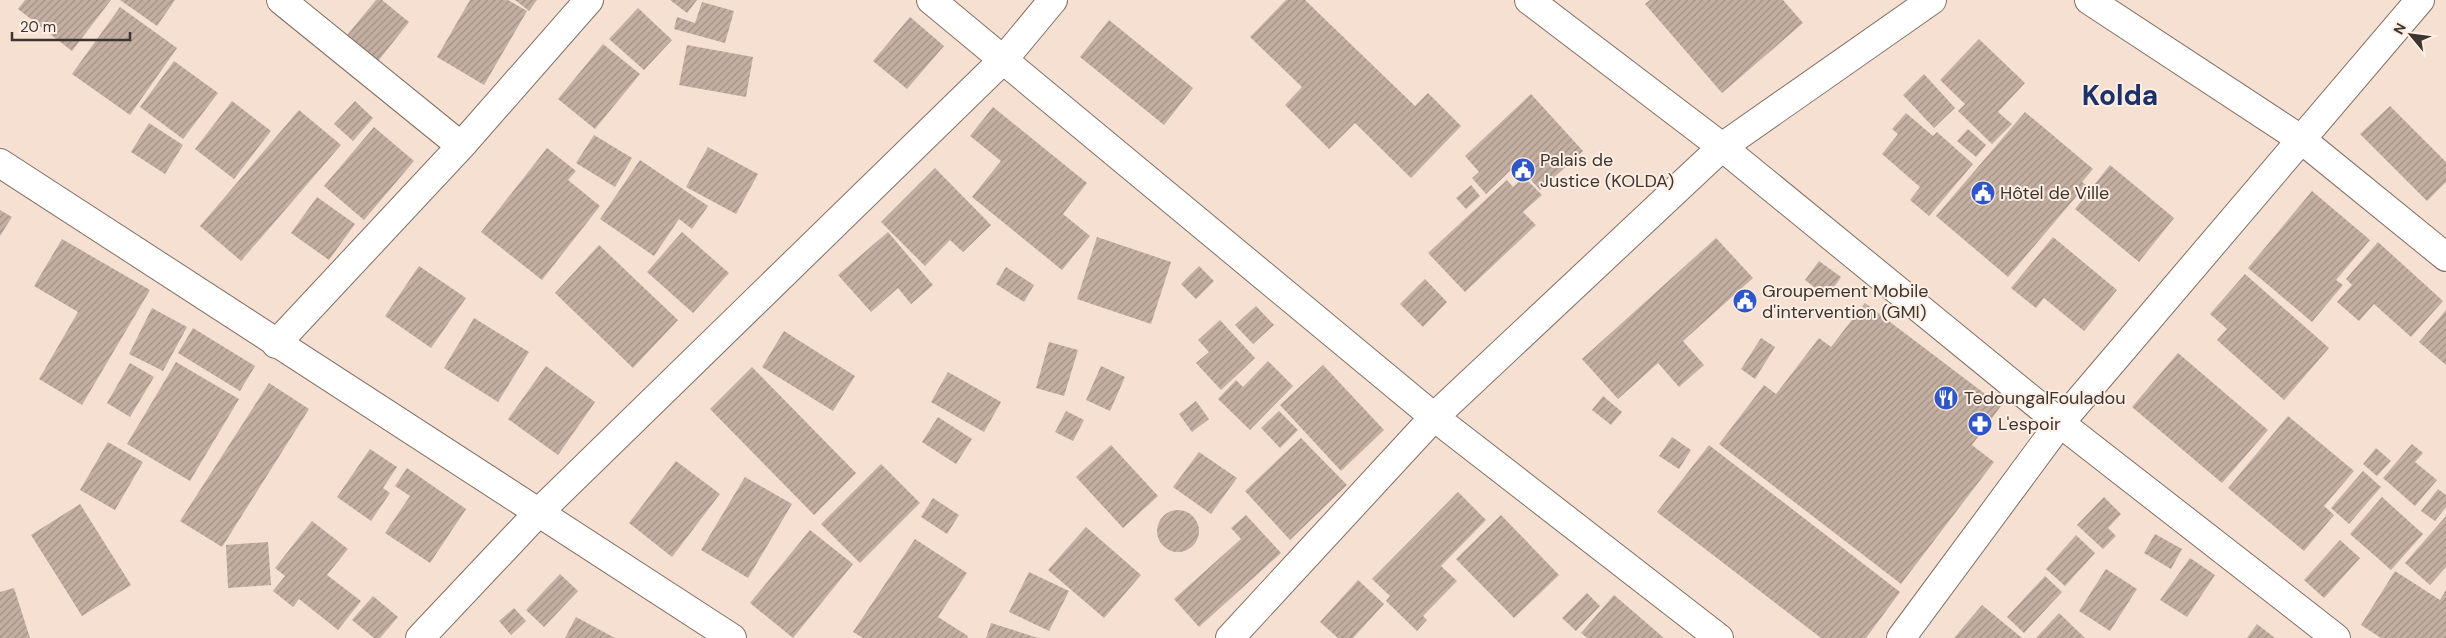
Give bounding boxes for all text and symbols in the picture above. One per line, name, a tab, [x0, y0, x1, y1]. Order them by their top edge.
scale bar	[12, 10, 130, 42]
north arrow	[2386, 10, 2436, 60]
text: 20 m	[20, 17, 56, 37]
text: N	[2389, 20, 2410, 38]
district label: Kolda	[2082, 77, 2158, 114]
place label: Palais de Justice (KOLDA)	[1540, 148, 1674, 193]
public building icon: Palais de Justice (KOLDA)	[1510, 157, 1536, 183]
public building icon: Hôtel de Ville	[1970, 180, 1996, 206]
place label: Hôtel de Ville	[2000, 181, 2109, 205]
place label: Groupement Mobile d'intervention (GMI)	[1762, 279, 1929, 324]
public building icon: Groupement Mobile d'intervention (GMI)	[1732, 288, 1758, 314]
restaurant icon: TedoungalFouladou	[1933, 385, 1959, 411]
place label: TedoungalFouladou	[1964, 386, 2125, 410]
pharmacy icon: L'espoir	[1967, 411, 1993, 437]
place label: L'espoir	[1998, 412, 2061, 436]

